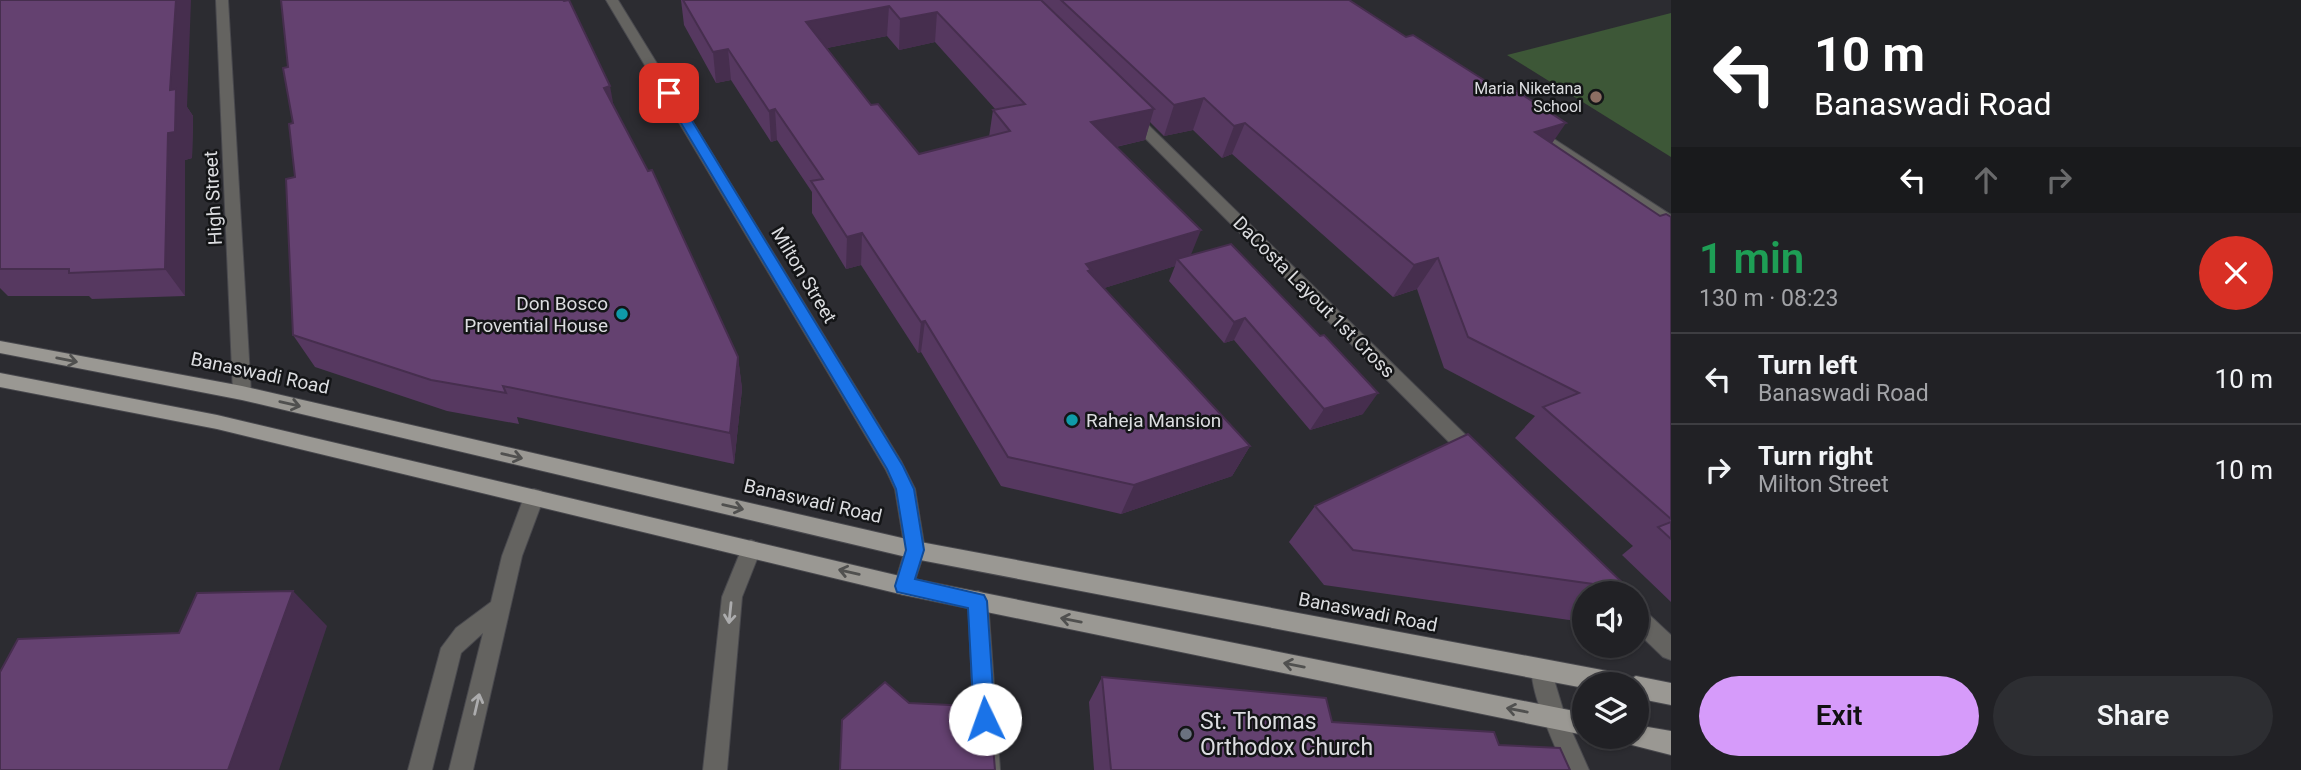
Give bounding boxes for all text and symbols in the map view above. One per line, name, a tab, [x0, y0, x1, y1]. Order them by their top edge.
text: 10 m	[1814, 26, 1925, 83]
icon: left	[1699, 28, 1790, 119]
pin	[639, 63, 699, 123]
icon: arrive	[650, 74, 688, 112]
place label: Maria Niketana School	[1474, 79, 1582, 116]
text: Banaswadi Road	[1814, 85, 2052, 123]
marker: Maria Niketana School	[1588, 89, 1604, 105]
street label: High Street	[199, 150, 227, 246]
icon: left	[1894, 161, 1932, 199]
icon: ahead	[1967, 161, 2005, 199]
icon: right	[2040, 161, 2078, 199]
street label: DaCosta Layout 1st Cross	[1228, 211, 1400, 383]
street label: Milton Street	[766, 223, 842, 327]
text: 1 min	[1699, 234, 1804, 283]
button: close	[2199, 236, 2273, 310]
text: 130 m · 08:23	[1699, 285, 1838, 312]
place label: Don Bosco Provential House	[464, 292, 608, 337]
marker: Don Bosco Provential House	[614, 306, 630, 322]
street label: Banaswadi Road	[189, 347, 331, 399]
text: Turn left	[1758, 350, 1857, 380]
one-way arrow	[55, 353, 78, 367]
icon: left	[1699, 360, 1737, 398]
text: 10 m	[2215, 364, 2273, 394]
text: Banaswadi Road	[1758, 380, 1929, 407]
one-way arrow	[278, 398, 301, 412]
place label: Raheja Mansion	[1086, 409, 1221, 432]
marker: Raheja Mansion	[1064, 412, 1080, 428]
text: Turn right	[1758, 441, 1873, 471]
one-way arrow	[500, 449, 523, 463]
icon: right	[1699, 451, 1737, 489]
text: 10 m	[2215, 455, 2273, 485]
text: Milton Street	[1758, 471, 1889, 498]
street label: Banaswadi Road	[742, 474, 884, 528]
one-way arrow	[721, 501, 744, 514]
one-way arrow	[838, 565, 860, 578]
map controls	[1572, 581, 1649, 749]
button: sound	[1572, 581, 1649, 658]
street label: Banaswadi Road	[1297, 587, 1439, 637]
one-way arrow	[724, 602, 737, 624]
one-way arrow	[1060, 612, 1083, 626]
one-way arrow	[1283, 657, 1306, 671]
button: layers	[1572, 672, 1649, 749]
button: Exit	[1699, 676, 1979, 756]
button: Share	[1993, 676, 2273, 756]
position arrow	[948, 682, 1022, 756]
one-way arrow	[471, 693, 484, 715]
one-way arrow	[1506, 702, 1529, 716]
place label: St. Thomas Orthodox Church	[1200, 708, 1373, 761]
marker: St. Thomas Orthodox Church	[1178, 726, 1194, 742]

